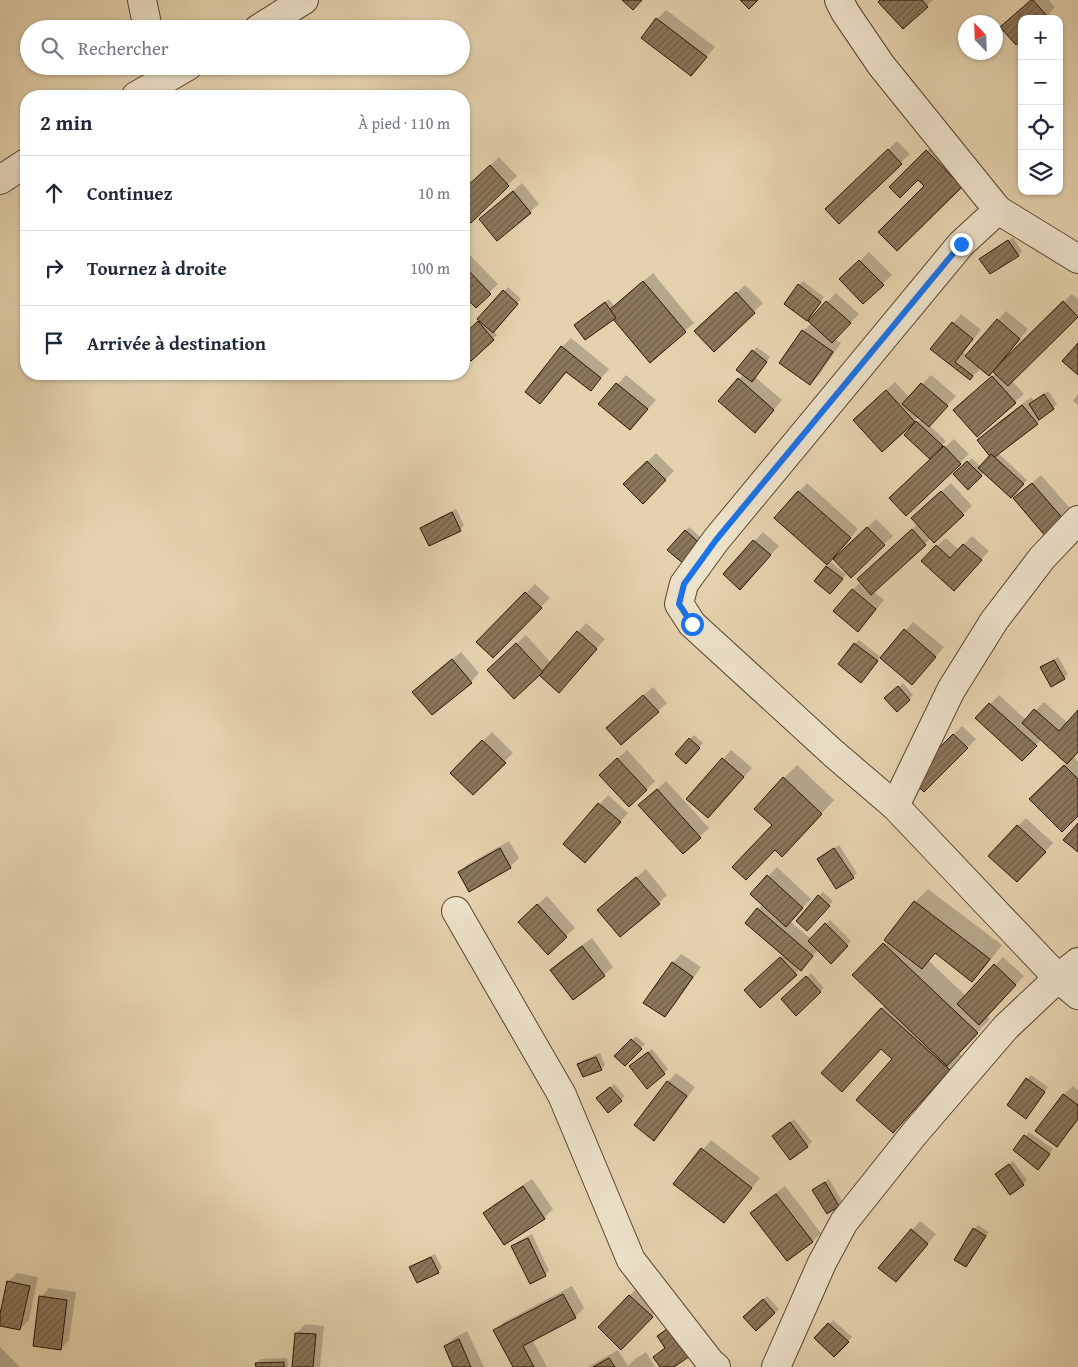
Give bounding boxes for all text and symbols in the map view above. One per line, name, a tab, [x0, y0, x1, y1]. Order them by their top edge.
north arrow	[958, 15, 1003, 60]
map controls	[1018, 15, 1063, 195]
button: +	[1018, 15, 1063, 60]
search box	[20, 20, 470, 75]
icon: search	[38, 34, 66, 62]
text: Rechercher	[78, 34, 169, 62]
button: −	[1018, 60, 1063, 105]
button: locate	[1018, 105, 1063, 150]
text: 2 min	[40, 107, 92, 138]
text: À pied · 110 m	[358, 111, 450, 135]
button: layers	[1018, 150, 1063, 195]
icon: ahead	[40, 179, 68, 207]
text: Continuez	[87, 179, 173, 207]
text: 10 m	[418, 181, 450, 205]
route end	[950, 233, 973, 256]
icon: right	[40, 254, 68, 282]
text: Tournez à droite	[87, 254, 227, 282]
text: 100 m	[410, 256, 450, 280]
icon: arrive	[40, 329, 68, 357]
text: Arrivée à destination	[87, 329, 266, 357]
route start	[681, 613, 704, 636]

